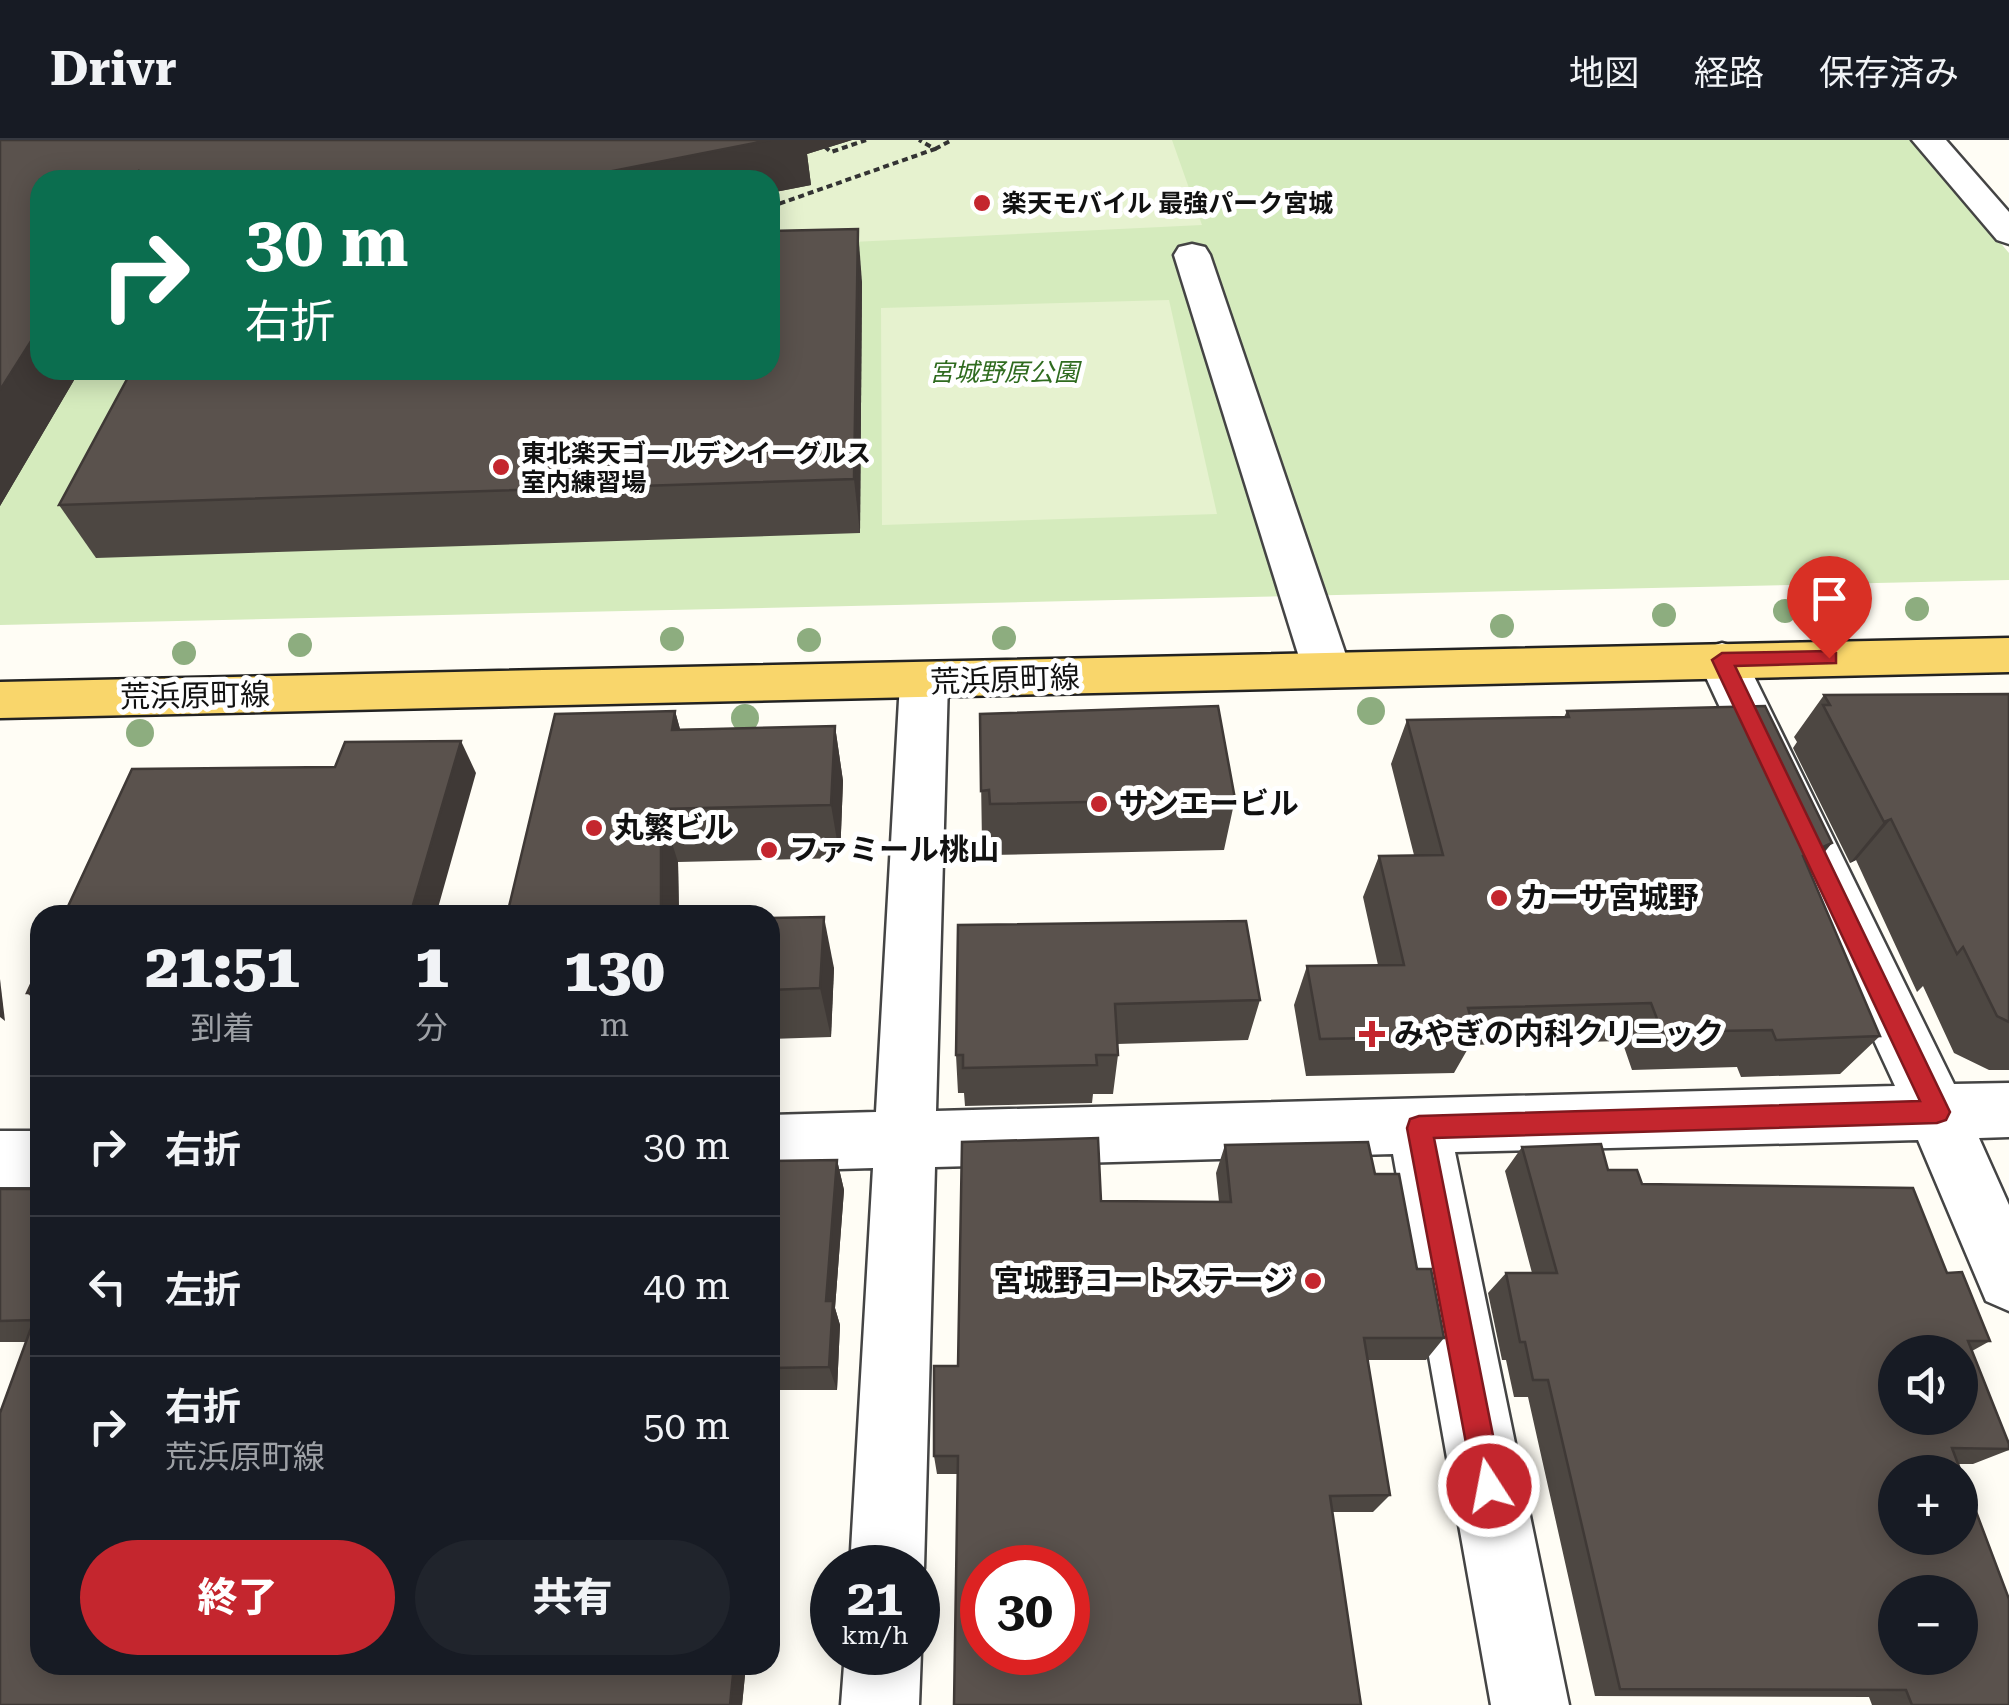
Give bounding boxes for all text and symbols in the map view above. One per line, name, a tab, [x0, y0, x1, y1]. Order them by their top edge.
text: Drivr	[50, 41, 177, 97]
text: 地図	[1569, 53, 1639, 94]
text: 経路	[1694, 53, 1764, 94]
text: 保存済み	[1819, 53, 1959, 94]
place label: 楽天モバイル 最強パーク宮城	[1002, 189, 1333, 218]
marker: 楽天モバイル 最強パーク宮城	[971, 192, 993, 214]
text: 30 m	[245, 201, 409, 283]
icon: right	[80, 210, 210, 340]
text: 右折	[245, 295, 335, 348]
park label: 宮城野原公園	[929, 358, 1082, 387]
place label: 東北楽天ゴールデンイーグルス 室内練習場	[521, 439, 871, 497]
marker: 東北楽天ゴールデンイーグルス 室内練習場	[490, 456, 512, 478]
pin	[1787, 556, 1872, 659]
icon: arrive	[1802, 571, 1857, 626]
street label: 荒浜原町線	[929, 659, 1081, 700]
street label: 荒浜原町線	[120, 677, 270, 714]
place label: サンエービル	[1119, 786, 1299, 821]
marker: サンエービル	[1088, 793, 1110, 815]
place label: 丸繁ビル	[614, 810, 734, 845]
marker: 丸繁ビル	[583, 817, 605, 839]
place label: ファミール桃山	[789, 832, 999, 867]
marker: ファミール桃山	[758, 839, 780, 861]
place label: カーサ宮城野	[1519, 880, 1698, 915]
marker: カーサ宮城野	[1488, 887, 1510, 909]
text: 21:51	[145, 931, 300, 1002]
text: 1	[415, 931, 449, 1002]
text: 130	[564, 935, 665, 1006]
text: m	[600, 1006, 629, 1044]
text: 到着	[190, 1009, 254, 1047]
text: 分	[416, 1009, 448, 1047]
place label: みやぎの内科クリニック	[1394, 1016, 1724, 1051]
marker: みやぎの内科クリニック	[1359, 1021, 1385, 1047]
icon: right	[80, 1119, 135, 1174]
text: 30 m	[643, 1124, 730, 1168]
text: 右折	[165, 1128, 241, 1172]
icon: left	[80, 1259, 135, 1314]
place label: 宮城野コートステージ	[994, 1263, 1293, 1298]
text: 40 m	[643, 1264, 730, 1308]
text: 左折	[165, 1268, 241, 1312]
marker: 宮城野コートステージ	[1302, 1270, 1324, 1292]
map controls	[1878, 1335, 1978, 1675]
button: sound	[1878, 1335, 1978, 1435]
text: 右折	[165, 1385, 241, 1429]
icon: right	[80, 1399, 135, 1454]
text: 50 m	[643, 1404, 730, 1448]
position arrow	[1437, 1434, 1541, 1538]
text: 荒浜原町線	[165, 1438, 325, 1476]
button: +	[1878, 1455, 1978, 1555]
button: 終了	[80, 1540, 395, 1655]
button: 共有	[415, 1540, 730, 1655]
speed limit sign: 30	[960, 1545, 1090, 1675]
text: 21	[847, 1569, 903, 1627]
button: −	[1878, 1575, 1978, 1675]
text: km/h	[842, 1621, 908, 1650]

